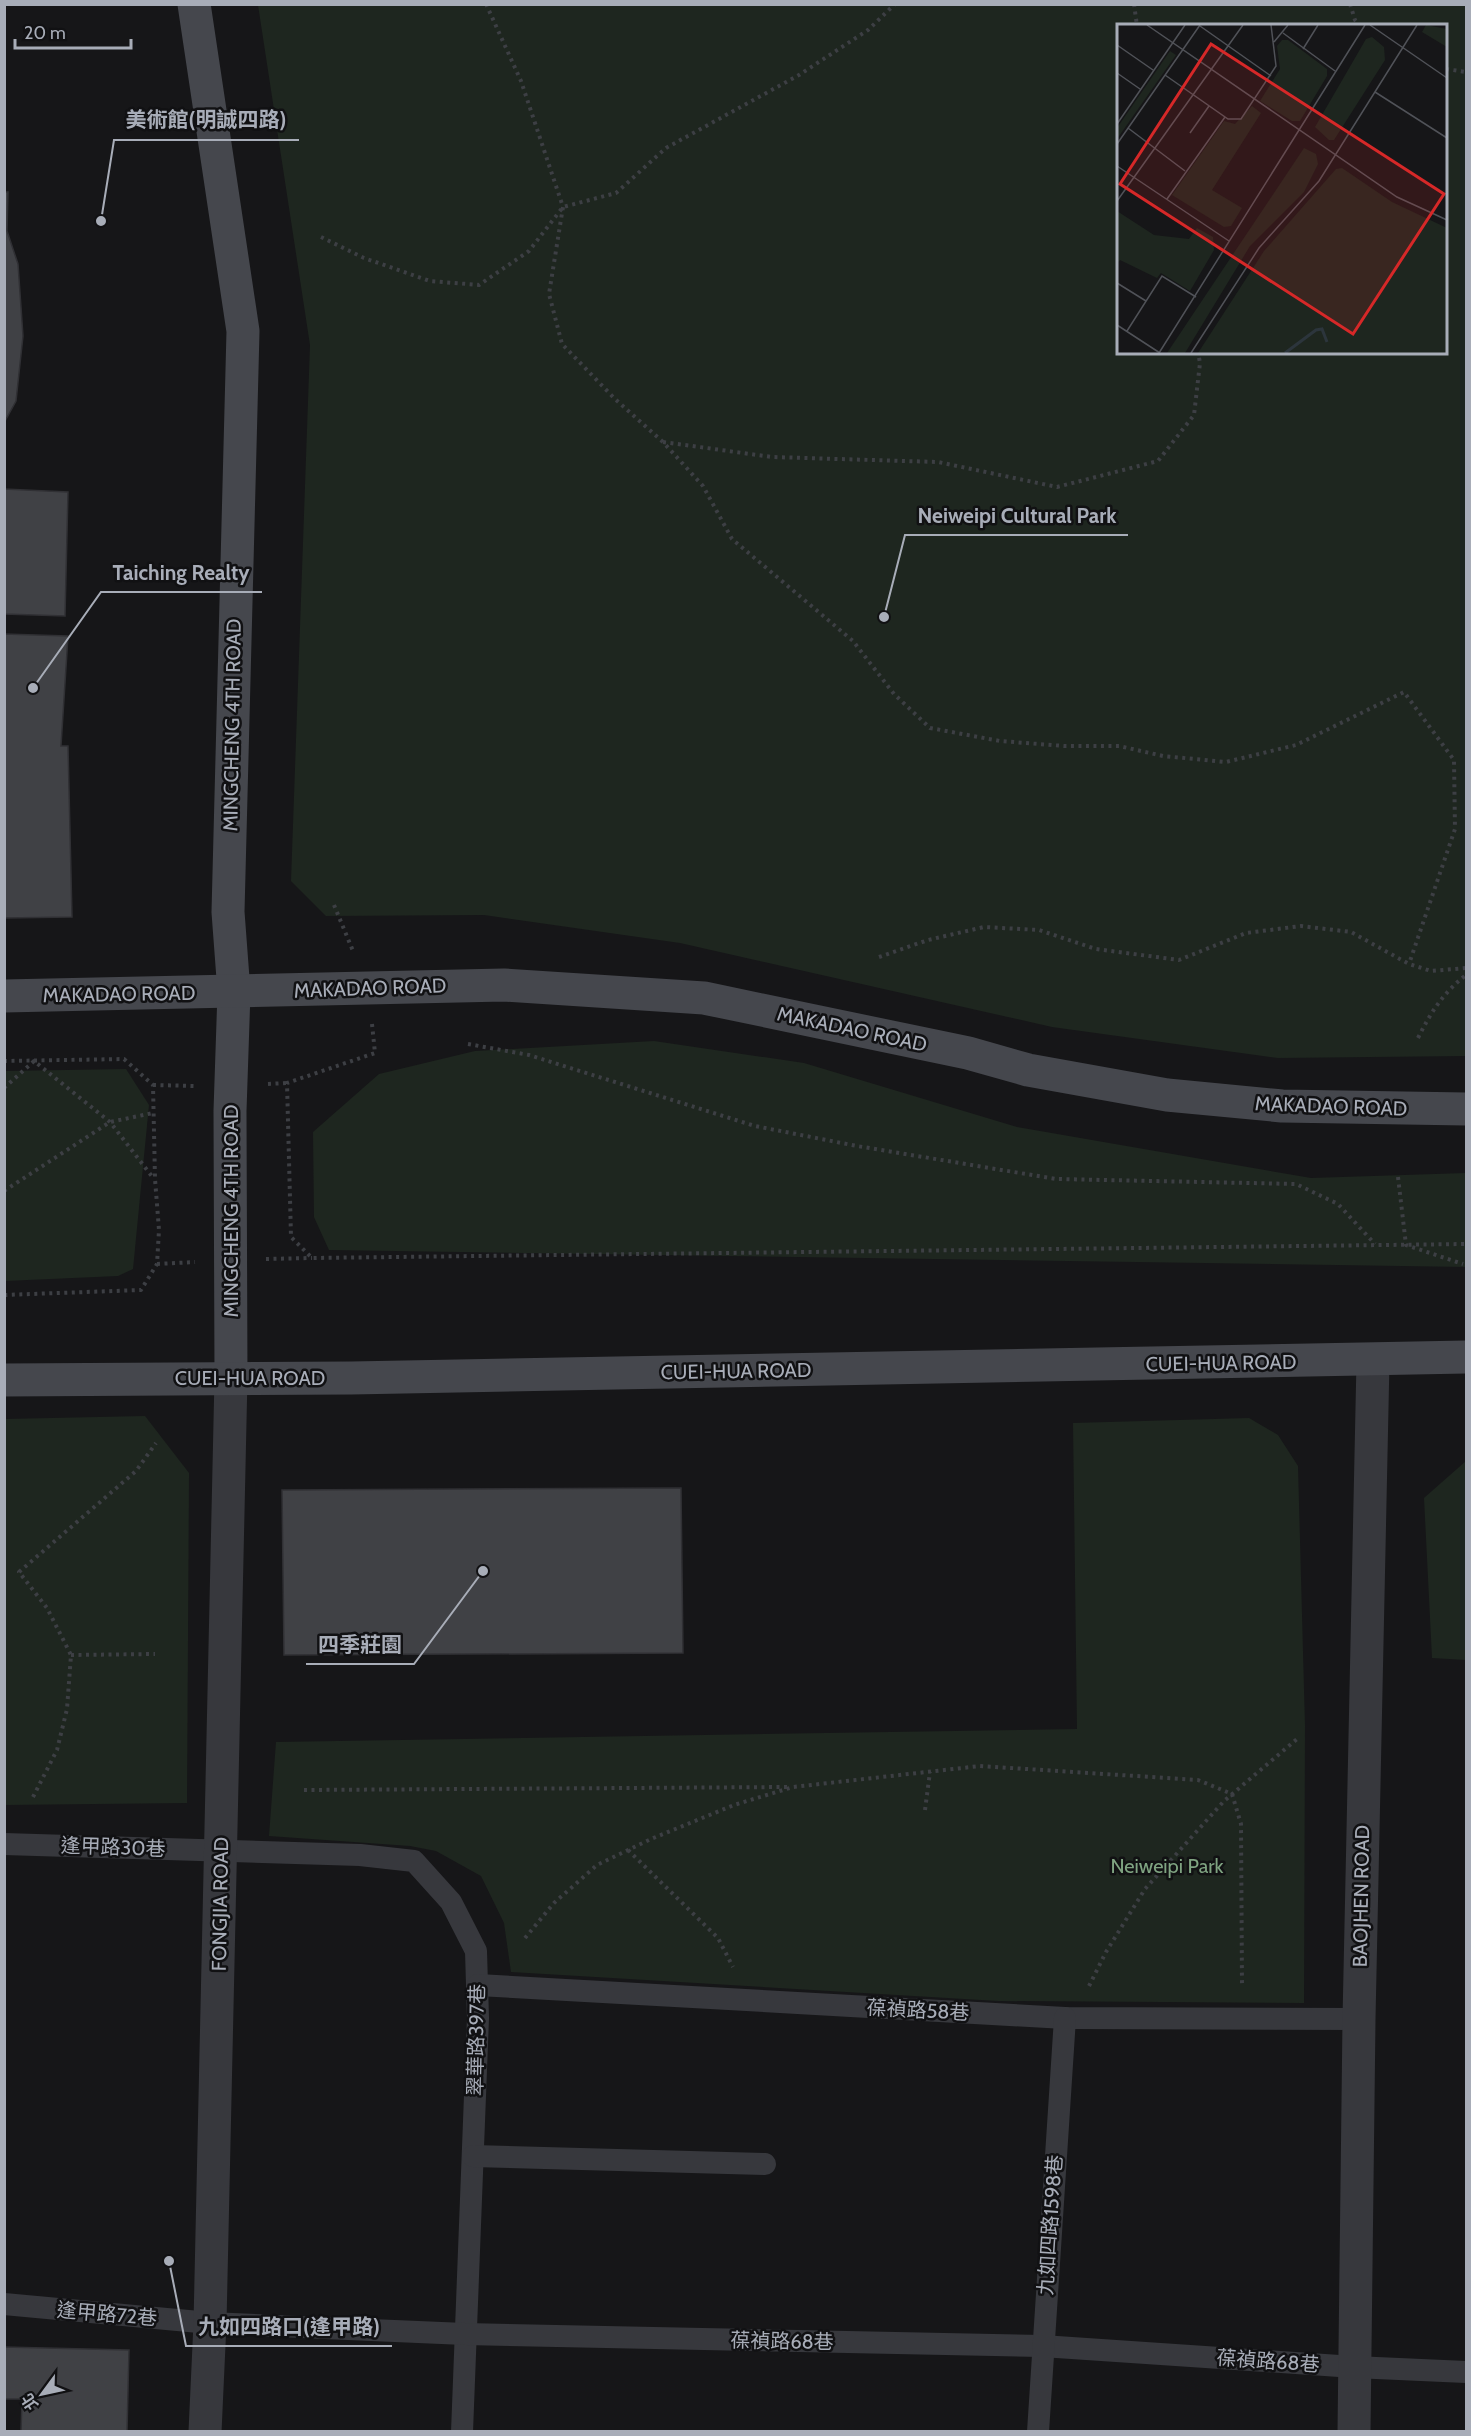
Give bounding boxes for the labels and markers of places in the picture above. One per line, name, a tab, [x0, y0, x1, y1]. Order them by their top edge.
callout: 美術館(明誠四路)	[114, 101, 299, 140]
callout: Neiweipi Cultural Park	[905, 496, 1128, 535]
callout: Taiching Realty	[101, 553, 262, 592]
callout: 四季莊園	[306, 1625, 414, 1664]
callout: 九如四路口(逢甲路)	[186, 2307, 392, 2346]

